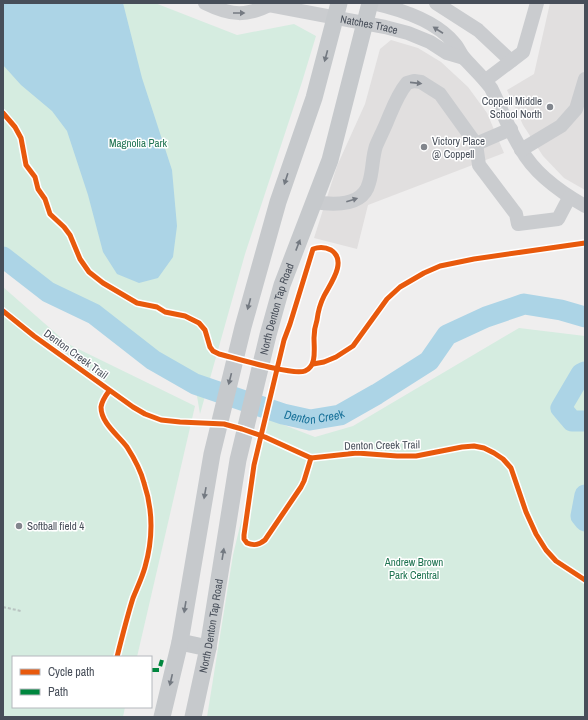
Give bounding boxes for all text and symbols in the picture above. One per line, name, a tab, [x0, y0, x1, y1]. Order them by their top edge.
one-way arrow	[233, 10, 246, 16]
street label: Natches Trace	[339, 12, 399, 37]
one-way arrow	[433, 26, 443, 34]
one-way arrow	[322, 49, 328, 62]
one-way arrow	[410, 80, 423, 86]
place label: Coppell Middle School North	[482, 94, 542, 121]
marker: Coppell Middle School North	[545, 102, 555, 112]
place label: Victory Place @ Coppell	[432, 134, 485, 161]
park label: Magnolia Park	[109, 136, 168, 150]
marker: Victory Place @ Coppell	[419, 142, 429, 152]
one-way arrow	[283, 174, 289, 186]
one-way arrow	[347, 197, 359, 203]
one-way arrow	[295, 238, 301, 250]
street label: North Denton Tap Road	[257, 261, 297, 356]
one-way arrow	[246, 298, 252, 310]
street label: Denton Creek Trail	[41, 326, 111, 382]
one-way arrow	[227, 373, 233, 385]
water label: Denton Creek	[283, 405, 349, 428]
street label: Denton Creek Trail	[344, 437, 420, 453]
one-way arrow	[201, 486, 207, 499]
place label: Softball field 4	[27, 519, 84, 533]
marker: Softball field 4	[14, 521, 24, 531]
one-way arrow	[220, 548, 226, 560]
park label: Andrew Brown Park Central	[384, 555, 443, 582]
street label: North Denton Tap Road	[196, 578, 226, 674]
one-way arrow	[182, 601, 188, 613]
legend	[12, 656, 152, 708]
text: Cycle path	[48, 664, 95, 680]
one-way arrow	[168, 673, 174, 686]
text: Path	[48, 684, 68, 700]

